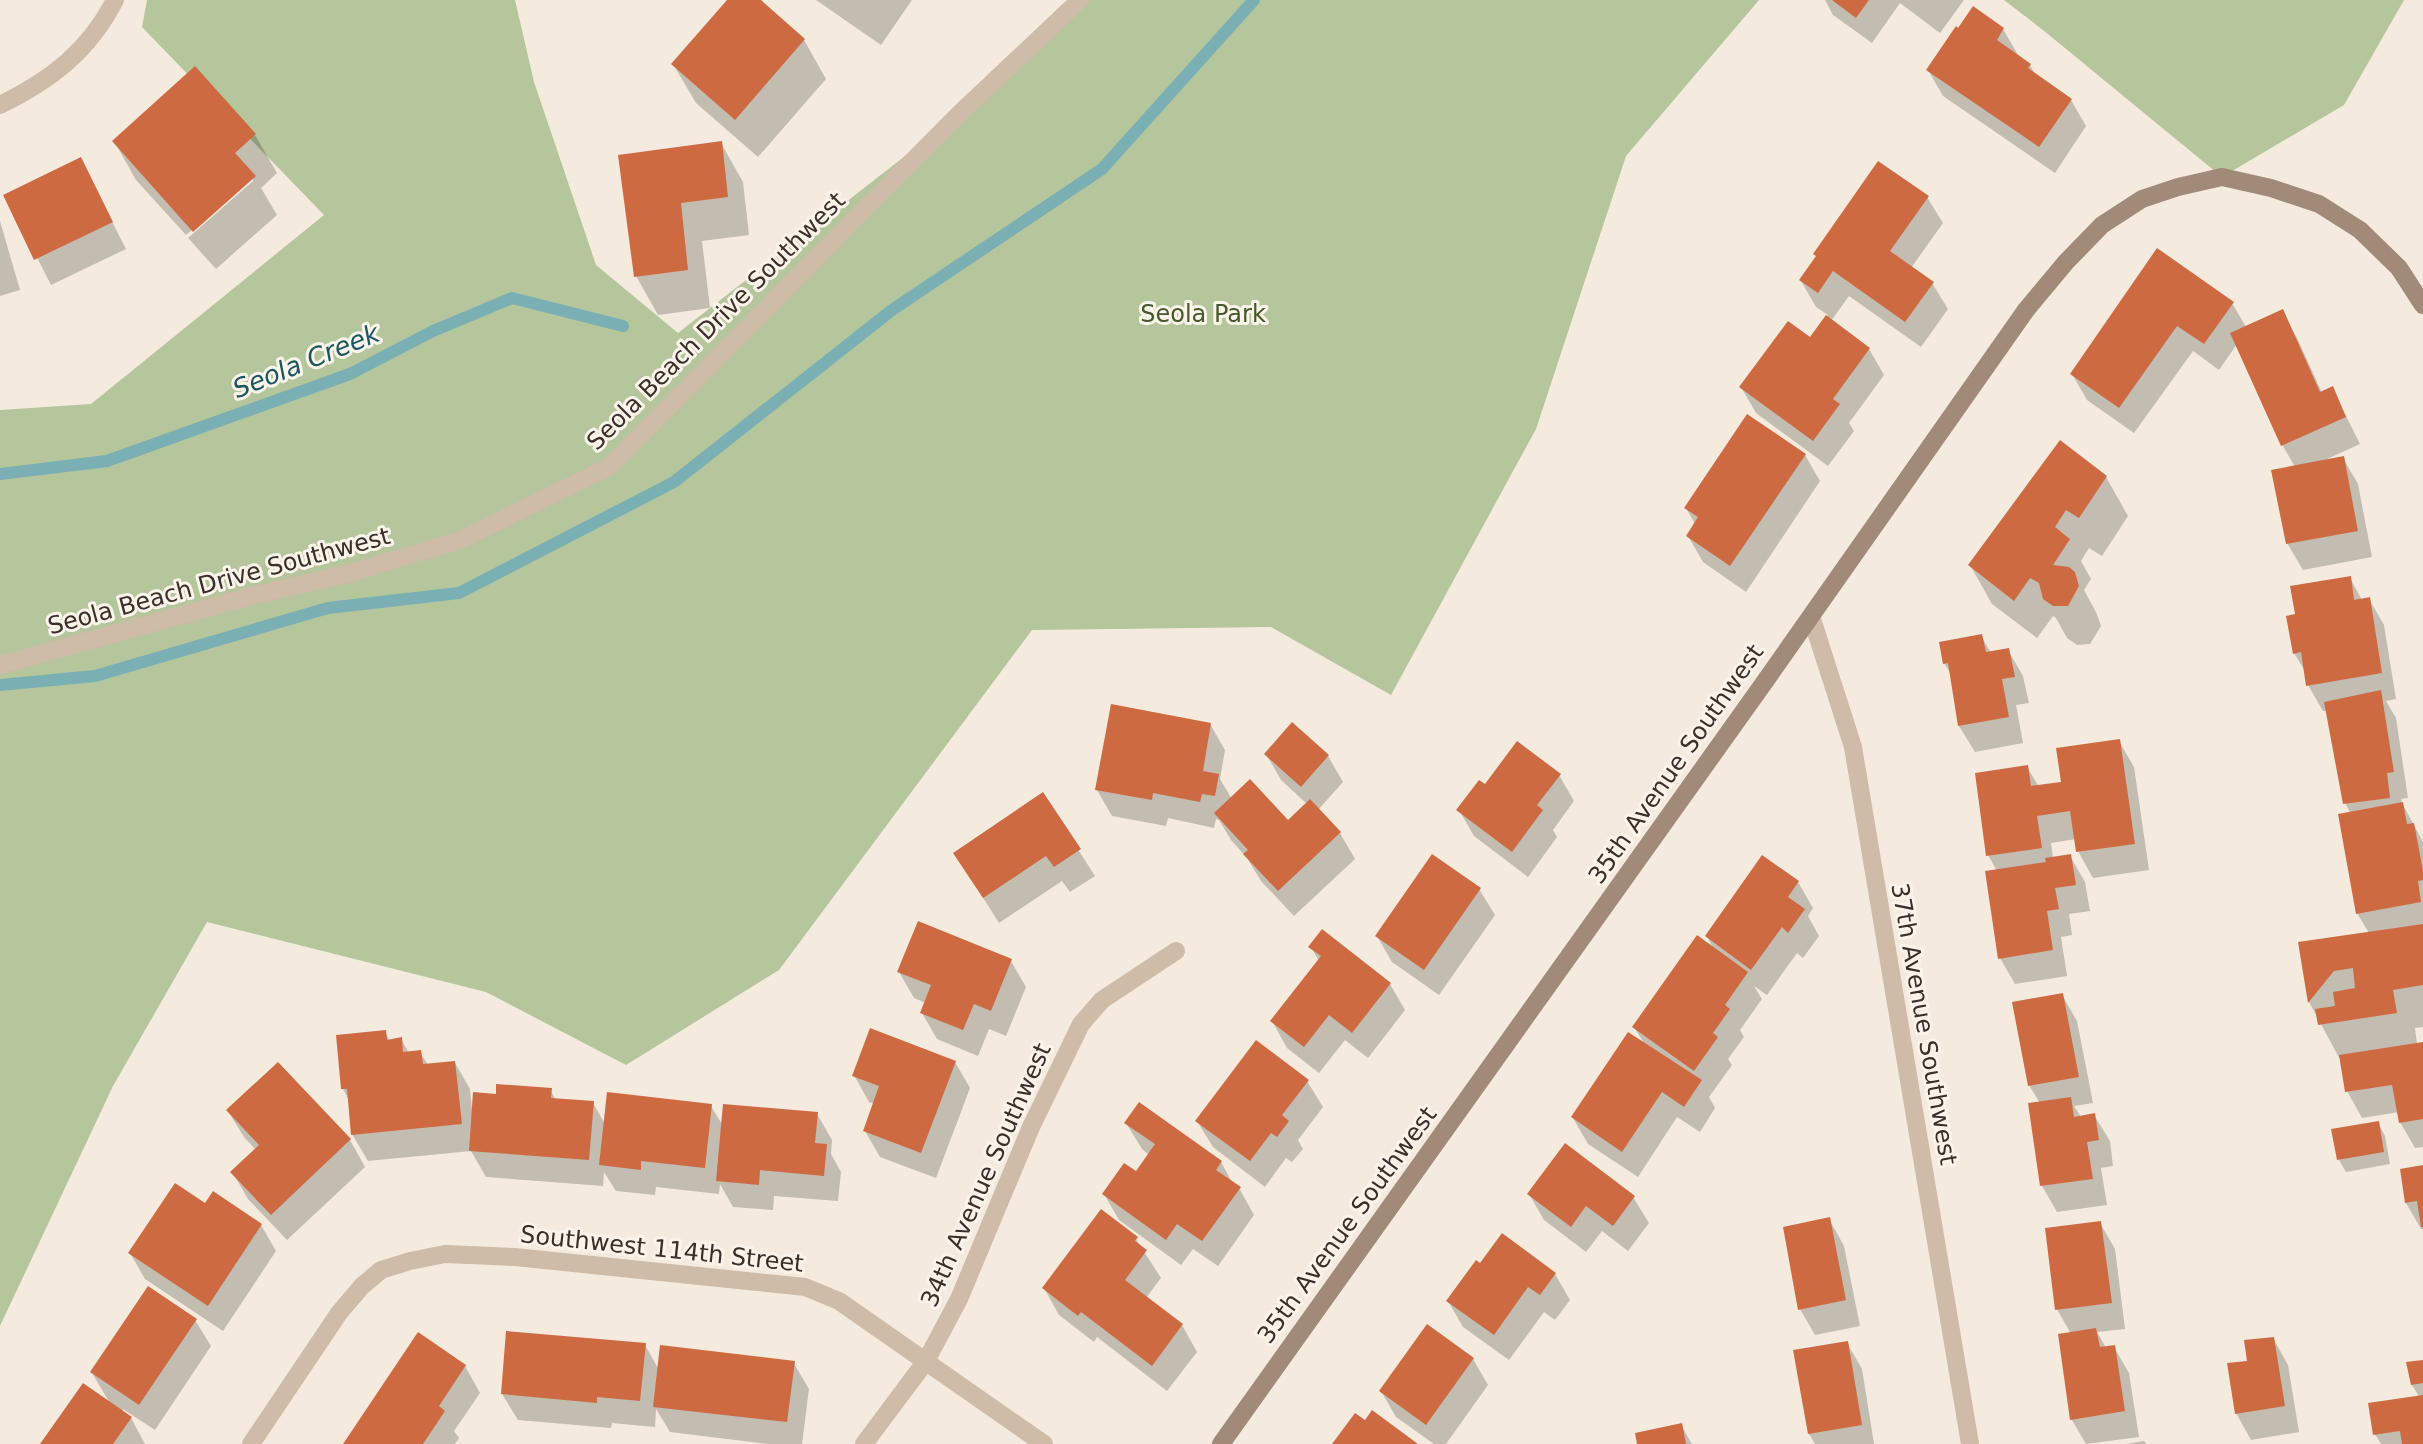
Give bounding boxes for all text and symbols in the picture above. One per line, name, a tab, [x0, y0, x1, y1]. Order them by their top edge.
street label: Seola Beach Drive Southwest	[581, 186, 851, 456]
park label: Seola Park	[1140, 300, 1266, 328]
water label: Seola Creek	[228, 318, 385, 404]
street label: Seola Beach Drive Southwest	[45, 522, 393, 640]
street label: 35th Avenue Southwest	[1583, 639, 1769, 889]
street label: 37th Avenue Southwest	[1885, 881, 1963, 1167]
street label: 34th Avenue Southwest	[915, 1039, 1057, 1311]
street label: 35th Avenue Southwest	[1252, 1101, 1442, 1349]
street label: Southwest 114th Street	[519, 1220, 805, 1278]

